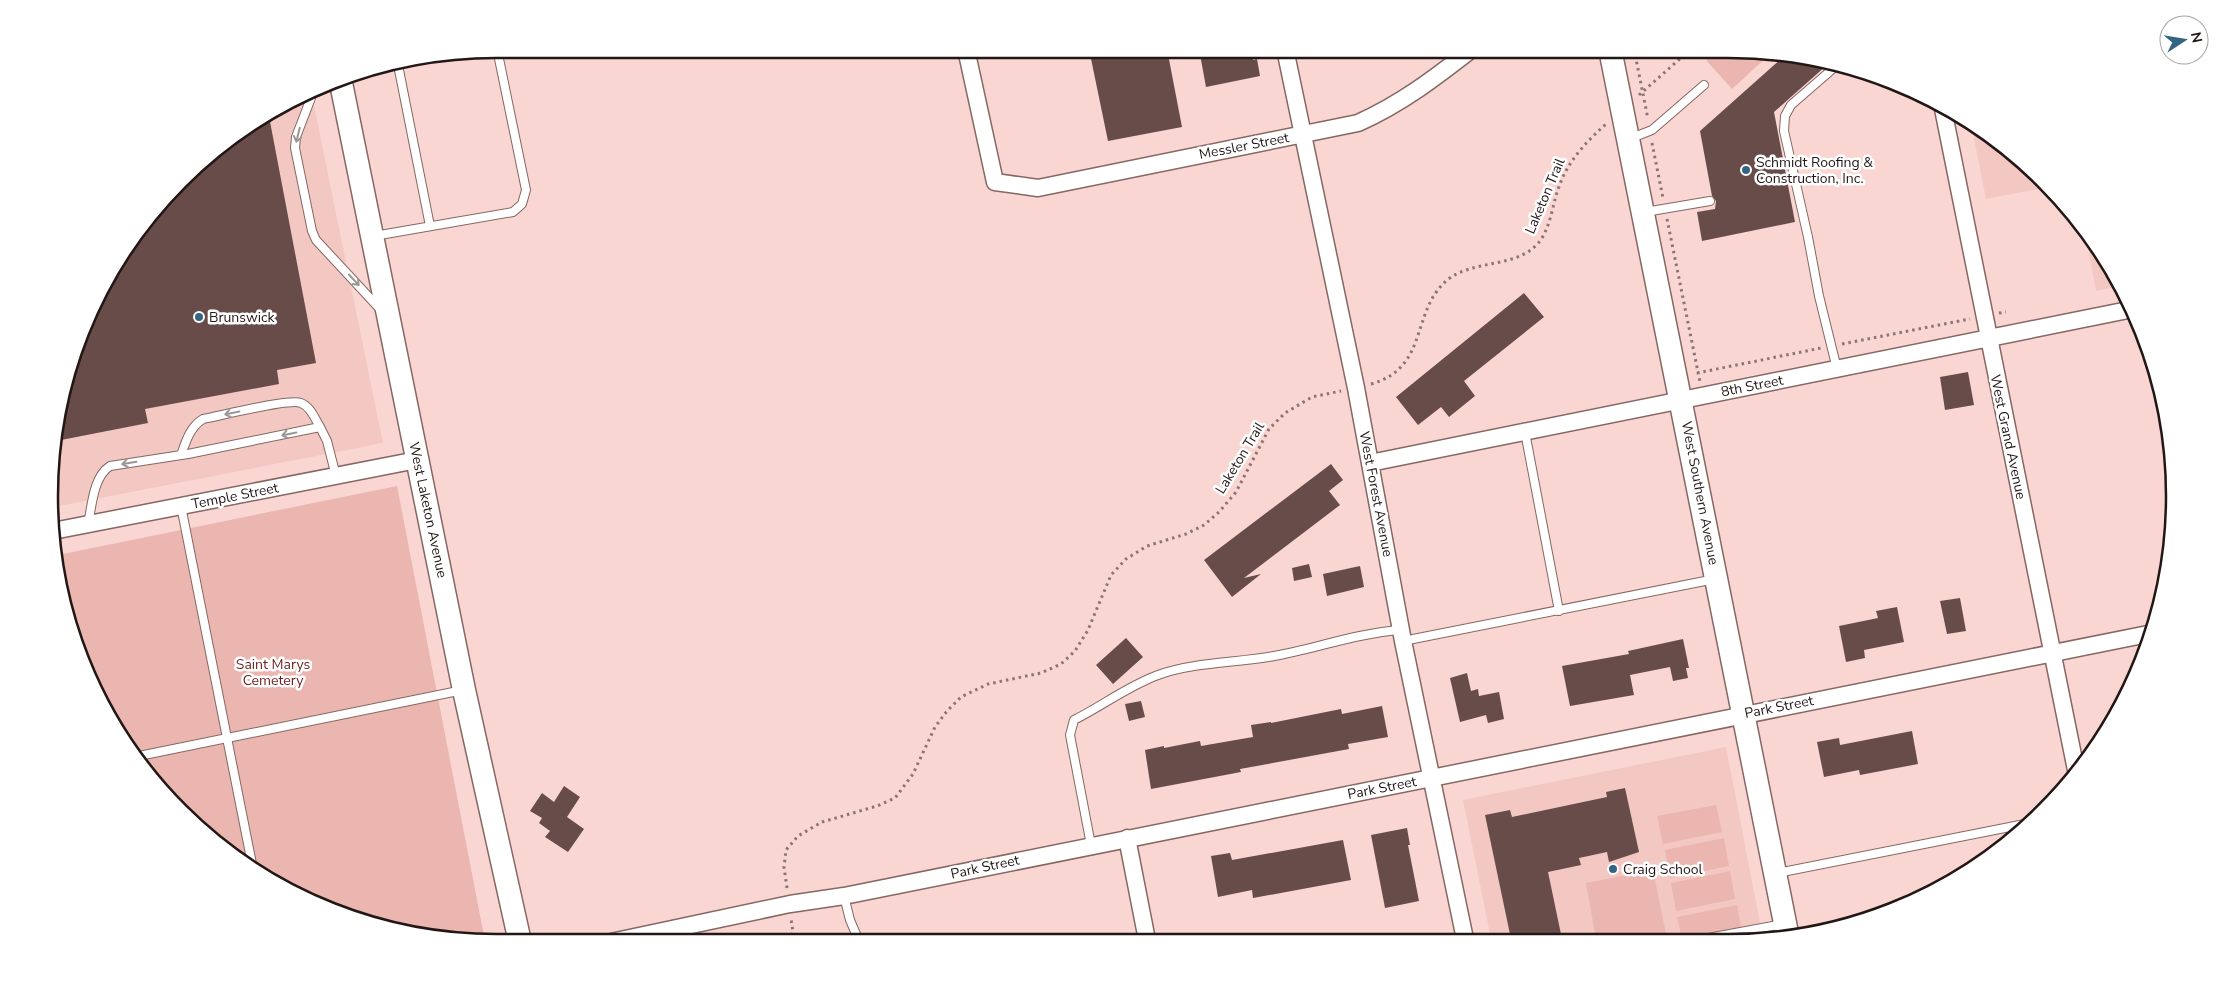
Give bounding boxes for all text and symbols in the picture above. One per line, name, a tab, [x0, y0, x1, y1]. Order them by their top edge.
north arrow	[2159, 15, 2209, 65]
text: N	[2186, 30, 2207, 45]
one-way arrow	[292, 127, 302, 143]
street label: Messler Street	[1197, 128, 1291, 164]
place label: Schmidt Roofing & Construction, Inc.	[1756, 153, 1873, 188]
street label: Laketon Trail	[1521, 154, 1570, 237]
marker: Schmidt Roofing & Construction, Inc.	[1740, 164, 1752, 176]
one-way arrow	[348, 274, 360, 286]
place label: Brunswick	[209, 308, 275, 327]
marker: Brunswick	[193, 311, 205, 323]
street label: 8th Street	[1719, 371, 1785, 401]
street label: West Grand Avenue	[1985, 373, 2031, 501]
one-way arrow	[225, 409, 241, 418]
street label: Laketon Trail	[1211, 418, 1269, 497]
street label: West Southern Avenue	[1677, 420, 1723, 566]
one-way arrow	[281, 429, 297, 439]
street label: West Forest Avenue	[1355, 430, 1397, 558]
street label: West Laketon Avenue	[404, 440, 452, 580]
one-way arrow	[121, 459, 137, 469]
street label: Temple Street	[190, 478, 280, 514]
park label: Saint Marys Cemetery	[236, 655, 310, 690]
street label: Park Street	[1743, 691, 1815, 723]
street label: Park Street	[1346, 772, 1418, 804]
street label: Park Street	[949, 850, 1021, 884]
place label: Craig School	[1623, 860, 1703, 879]
marker: Craig School	[1607, 863, 1619, 875]

